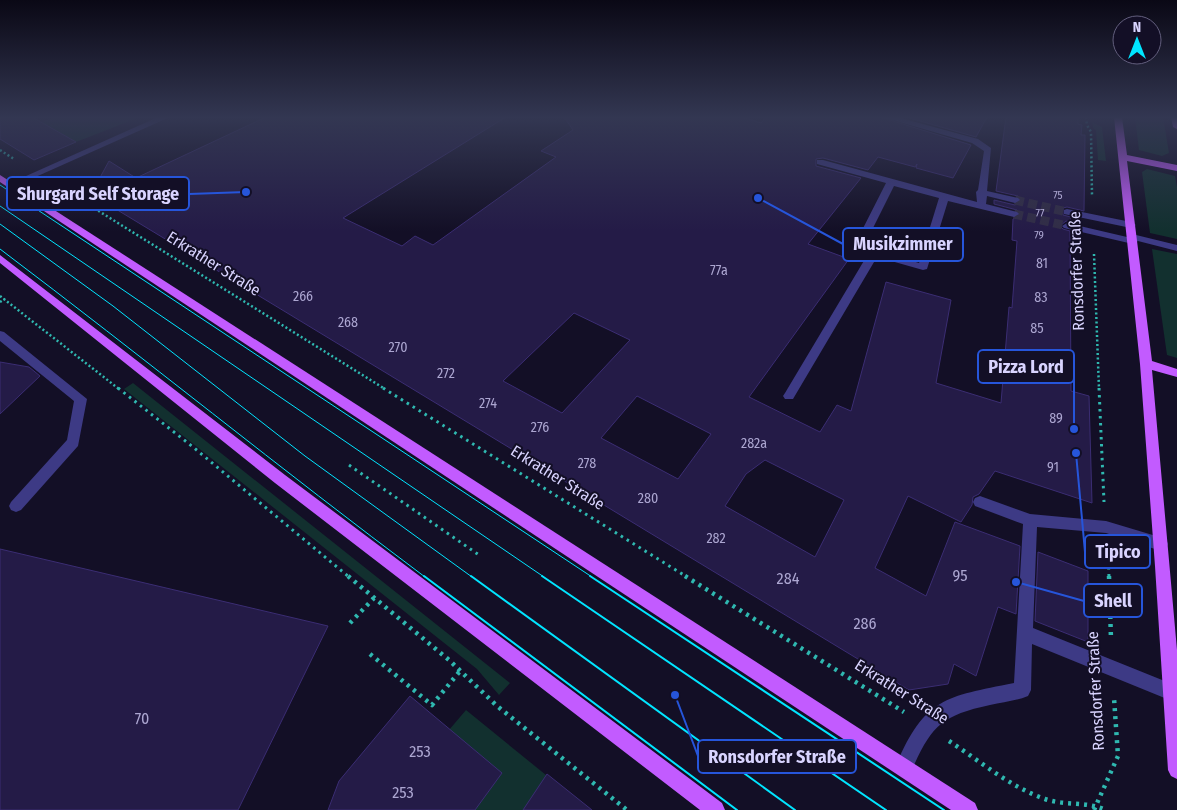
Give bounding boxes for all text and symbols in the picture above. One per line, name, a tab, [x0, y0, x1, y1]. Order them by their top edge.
north arrow	[1112, 15, 1162, 65]
text: N	[1133, 19, 1141, 36]
callout: Shurgard Self Storage	[7, 177, 189, 210]
text: Shurgard Self Storage	[17, 183, 179, 205]
house number: 75	[1053, 189, 1063, 202]
house number: 77	[1036, 207, 1045, 220]
street label: Ronsdorfer Straße	[1065, 211, 1088, 331]
street label: Erkrather Straße	[163, 227, 264, 300]
callout: Musikzimmer	[843, 228, 963, 261]
house number: 79	[1034, 229, 1044, 242]
text: Musikzimmer	[853, 233, 953, 255]
house number: 81	[1036, 255, 1048, 272]
house number: 77a	[710, 262, 728, 279]
house number: 266	[293, 288, 313, 305]
house number: 83	[1034, 289, 1048, 306]
house number: 268	[338, 314, 358, 331]
house number: 85	[1030, 320, 1044, 337]
house number: 270	[389, 339, 407, 356]
callout: Pizza Lord	[978, 350, 1074, 383]
text: Pizza Lord	[988, 356, 1064, 378]
house number: 272	[437, 365, 455, 382]
house number: 274	[479, 395, 497, 412]
house number: 89	[1049, 410, 1063, 427]
house number: 276	[531, 419, 549, 436]
house number: 282a	[741, 435, 767, 452]
street label: Erkrather Straße	[507, 441, 608, 514]
house number: 278	[578, 455, 596, 472]
house number: 91	[1047, 459, 1059, 476]
house number: 280	[638, 490, 658, 507]
house number: 282	[706, 530, 726, 547]
callout: Tipico	[1085, 535, 1150, 568]
text: Tipico	[1095, 541, 1141, 563]
house number: 95	[952, 566, 968, 585]
house number: 284	[777, 569, 800, 588]
callout: Shell	[1084, 584, 1142, 617]
text: Shell	[1094, 590, 1132, 612]
house number: 286	[854, 614, 877, 633]
street label: Ronsdorfer Straße	[1083, 631, 1108, 751]
street label: Erkrather Straße	[851, 655, 952, 728]
house number: 70	[135, 709, 149, 728]
callout: Ronsdorfer Straße	[698, 740, 856, 773]
house number: 253	[409, 742, 431, 761]
text: Ronsdorfer Straße	[708, 746, 846, 768]
house number: 253	[392, 783, 414, 802]

